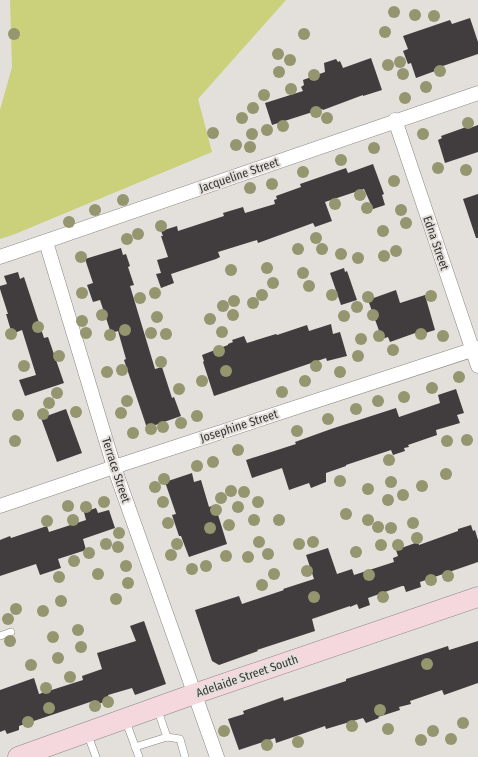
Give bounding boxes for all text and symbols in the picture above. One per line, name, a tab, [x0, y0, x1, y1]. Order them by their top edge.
street label: Jacqueline Street	[197, 155, 281, 195]
street label: Edna Street	[420, 214, 452, 272]
street label: Josephine Street	[198, 407, 280, 445]
street label: Terrace Street	[99, 436, 133, 505]
street label: Adelaide Street South	[194, 652, 300, 700]

